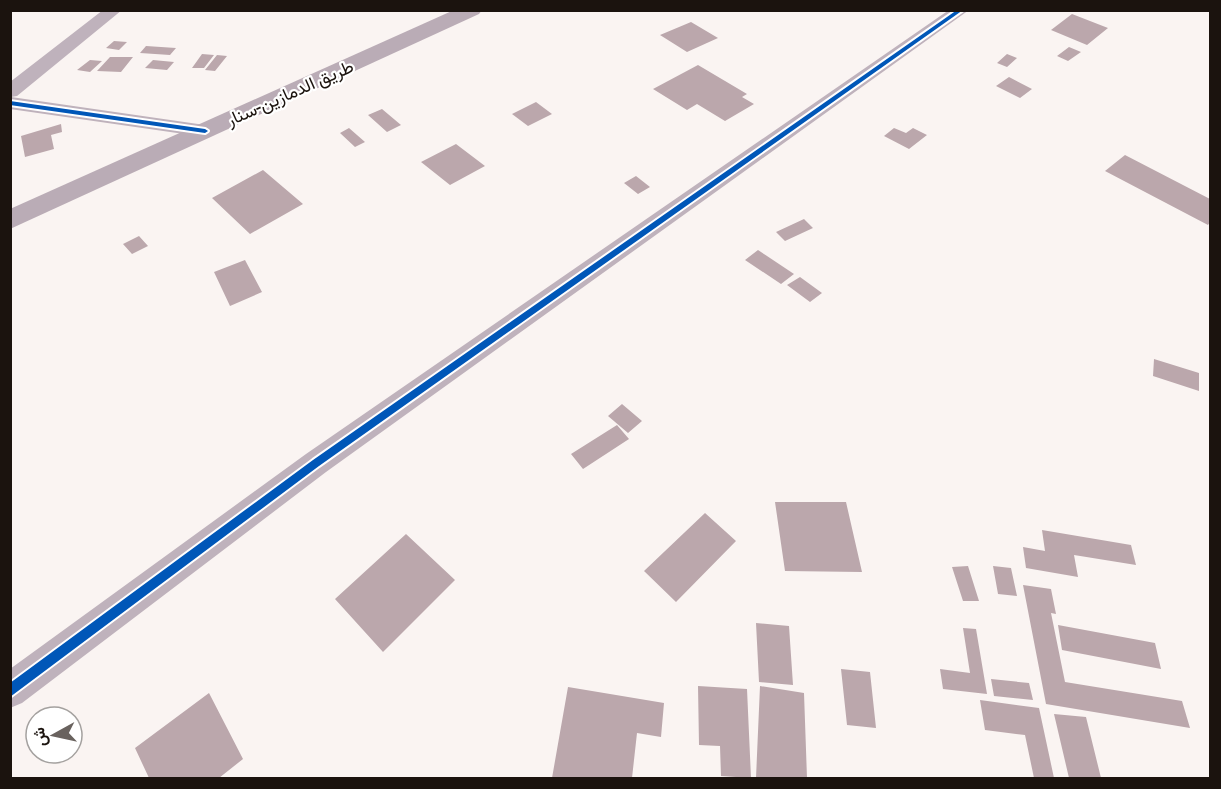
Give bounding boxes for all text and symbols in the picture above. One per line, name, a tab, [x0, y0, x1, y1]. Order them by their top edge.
street label: طريق الدمازين-سنار	[221, 53, 357, 132]
north arrow	[24, 705, 84, 765]
text: ش	[27, 726, 51, 748]

